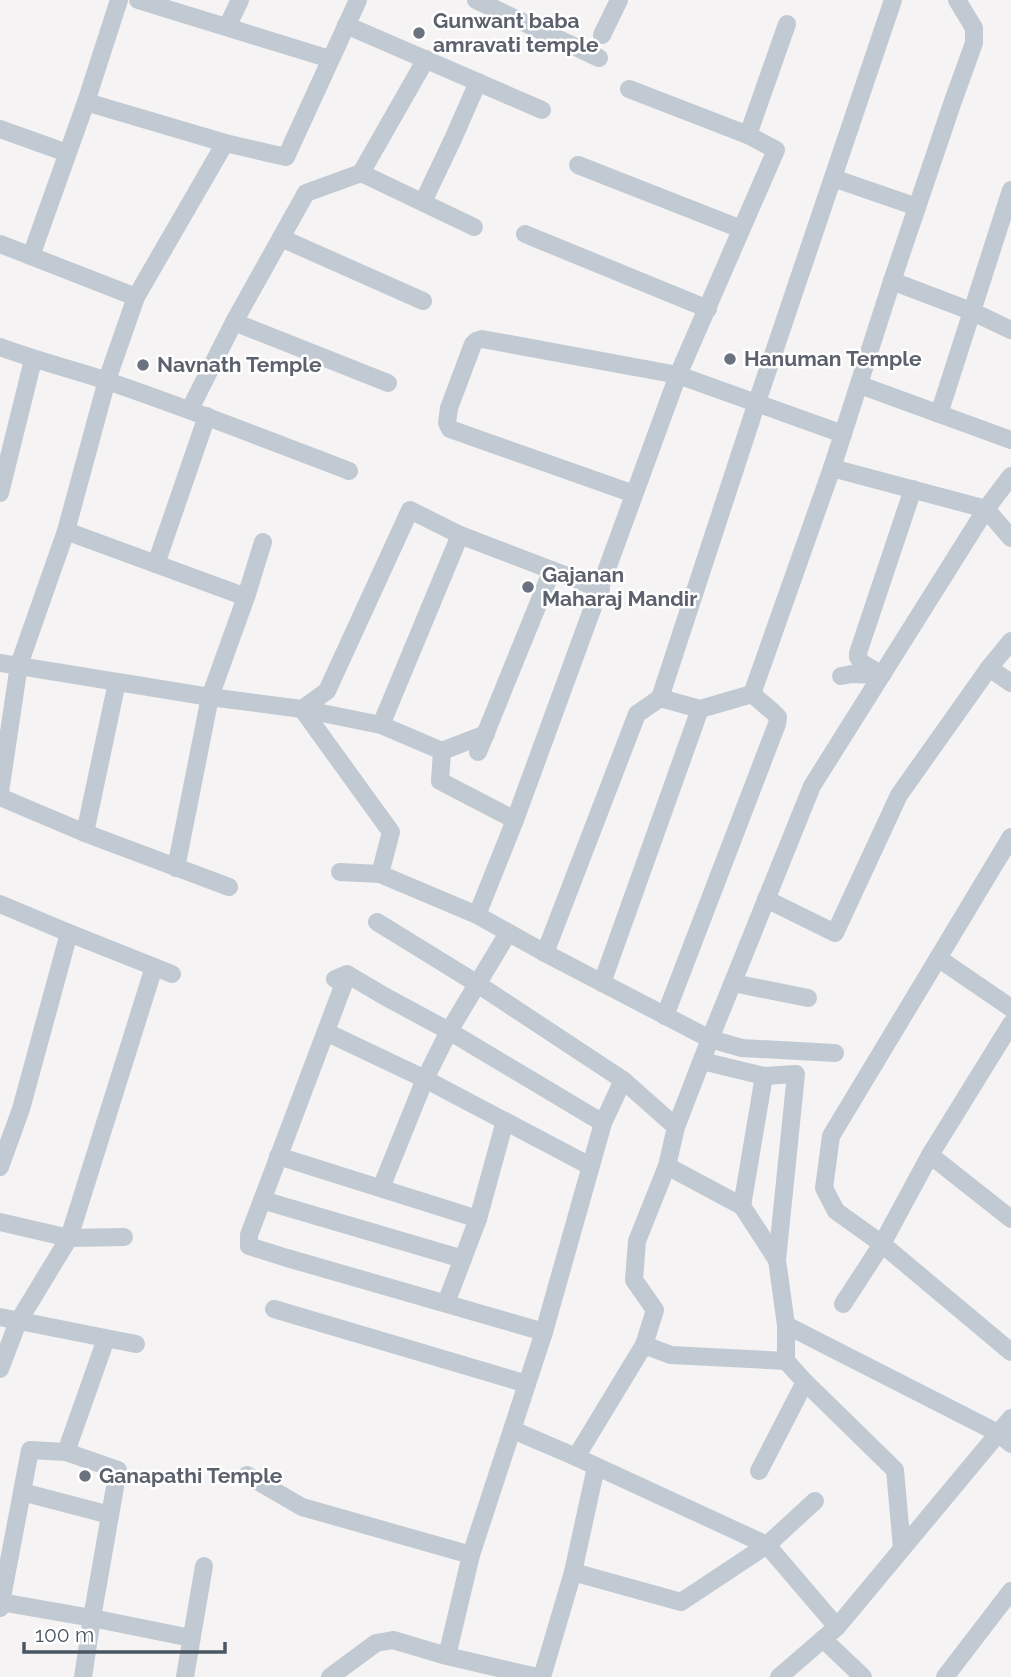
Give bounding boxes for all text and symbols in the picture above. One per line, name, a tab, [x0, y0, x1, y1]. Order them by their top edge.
place label: Gunwant baba amravati temple	[433, 8, 599, 57]
marker: Gunwant baba amravati temple	[411, 25, 427, 41]
place label: Hanuman Temple	[744, 346, 922, 371]
marker: Hanuman Temple	[722, 351, 738, 367]
place label: Navnath Temple	[157, 352, 322, 377]
marker: Navnath Temple	[135, 357, 151, 373]
place label: Gajanan Maharaj Mandir	[542, 562, 697, 611]
marker: Gajanan Maharaj Mandir	[520, 579, 536, 595]
place label: Ganapathi Temple	[99, 1463, 283, 1488]
marker: Ganapathi Temple	[77, 1468, 93, 1484]
scale bar	[24, 1610, 226, 1654]
text: 100 m	[35, 1622, 94, 1647]

